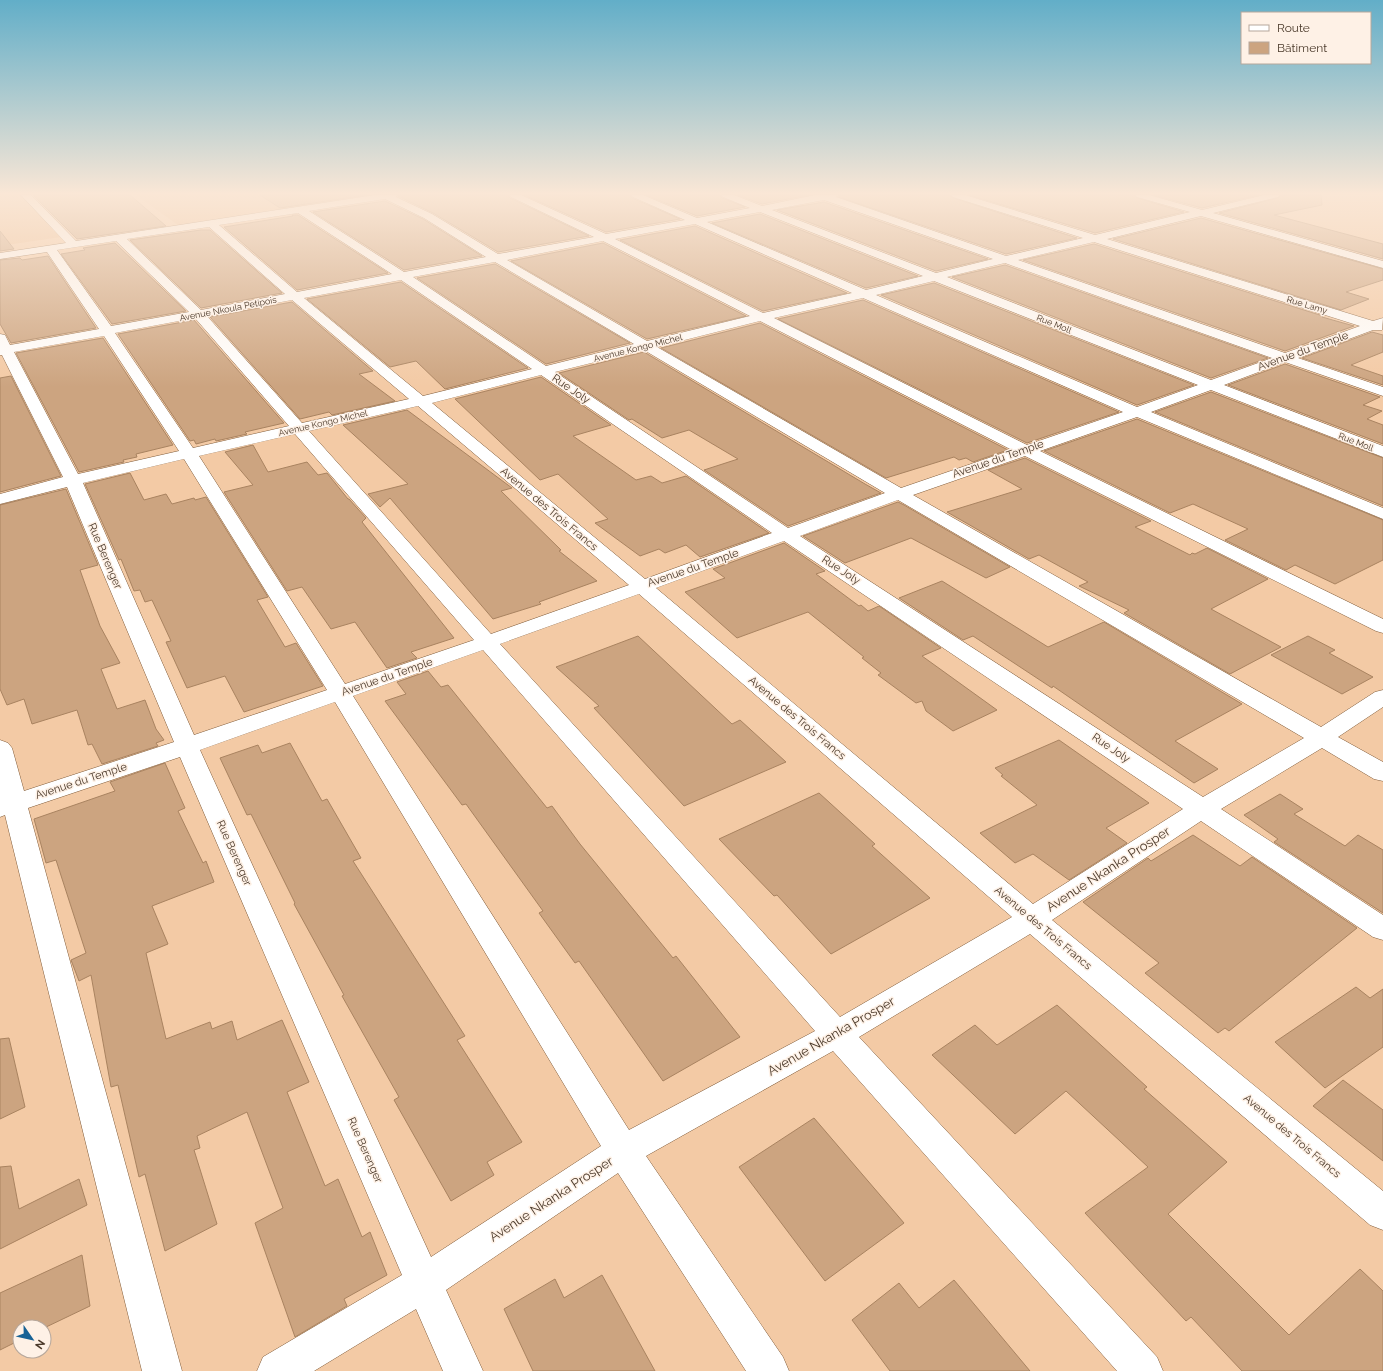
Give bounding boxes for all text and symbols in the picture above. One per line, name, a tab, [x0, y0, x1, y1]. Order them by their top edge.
legend	[1241, 12, 1371, 64]
text: Route	[1277, 21, 1310, 35]
text: Bâtiment	[1277, 41, 1327, 55]
street label: Rue Lamy	[1285, 294, 1329, 316]
street label: Avenue Nkoula Petipois	[179, 295, 278, 323]
street label: Rue Moll	[1035, 312, 1073, 336]
street label: Avenue du Temple	[1256, 328, 1351, 373]
street label: Avenue Kongo Michel	[593, 332, 684, 364]
street label: Rue Joly	[549, 372, 593, 406]
street label: Avenue Kongo Michel	[278, 408, 369, 438]
street label: Rue Moll	[1337, 431, 1375, 453]
street label: Avenue du Temple	[951, 437, 1046, 481]
street label: Avenue des Trois Francs	[498, 465, 600, 553]
street label: Rue Berenger	[85, 521, 125, 591]
street label: Avenue du Temple	[646, 546, 741, 590]
street label: Rue Joly	[819, 553, 863, 587]
street label: Avenue du Temple	[340, 655, 435, 699]
street label: Avenue des Trois Francs	[746, 674, 848, 762]
street label: Rue Joly	[1089, 731, 1133, 765]
street label: Avenue du Temple	[34, 760, 129, 802]
street label: Rue Berenger	[214, 818, 254, 888]
street label: Avenue Nkanka Prosper	[1043, 823, 1173, 915]
street label: Avenue des Trois Francs	[992, 884, 1094, 972]
street label: Avenue Nkanka Prosper	[765, 993, 898, 1079]
street label: Avenue des Trois Francs	[1241, 1092, 1343, 1180]
street label: Rue Berenger	[345, 1115, 385, 1185]
street label: Avenue Nkanka Prosper	[486, 1153, 616, 1245]
north arrow	[12, 1319, 52, 1359]
text: N	[32, 1337, 48, 1351]

